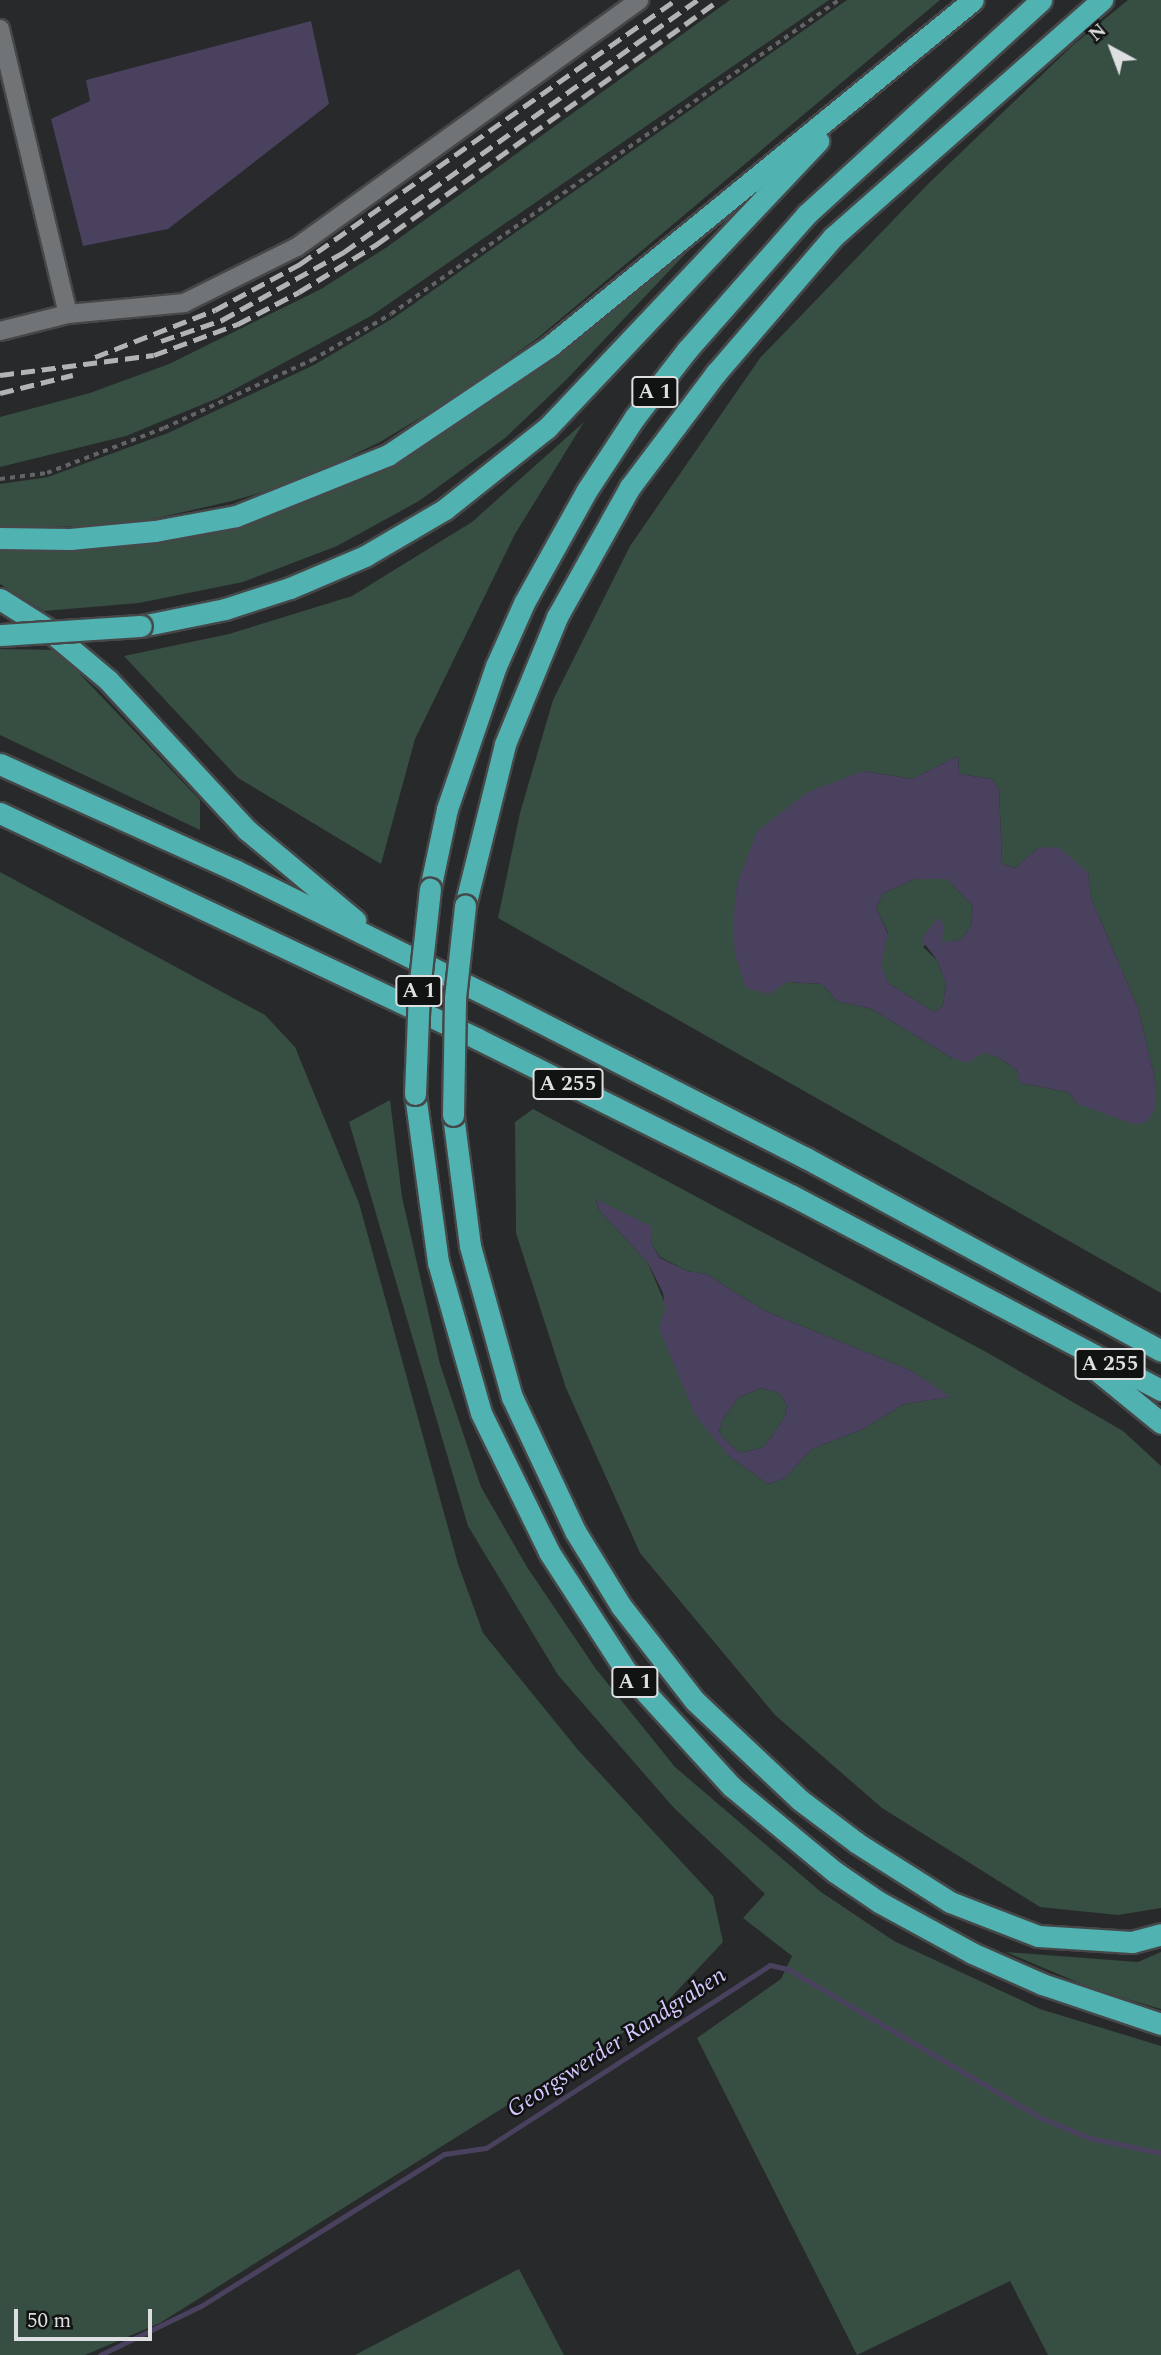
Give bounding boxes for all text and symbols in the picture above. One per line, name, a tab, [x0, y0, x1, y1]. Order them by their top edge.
north arrow	[1077, 14, 1147, 84]
text: N	[1083, 17, 1113, 49]
road number: A 1	[630, 374, 680, 410]
road number: A 1	[394, 974, 444, 1009]
road number: A 255	[531, 1066, 605, 1102]
road number: A 255	[1073, 1346, 1147, 1382]
road number: A 1	[610, 1664, 660, 1700]
water label: Georgswerder Randgraben	[502, 1961, 732, 2125]
scale bar	[18, 2296, 156, 2340]
text: 50 m	[27, 2305, 71, 2337]

